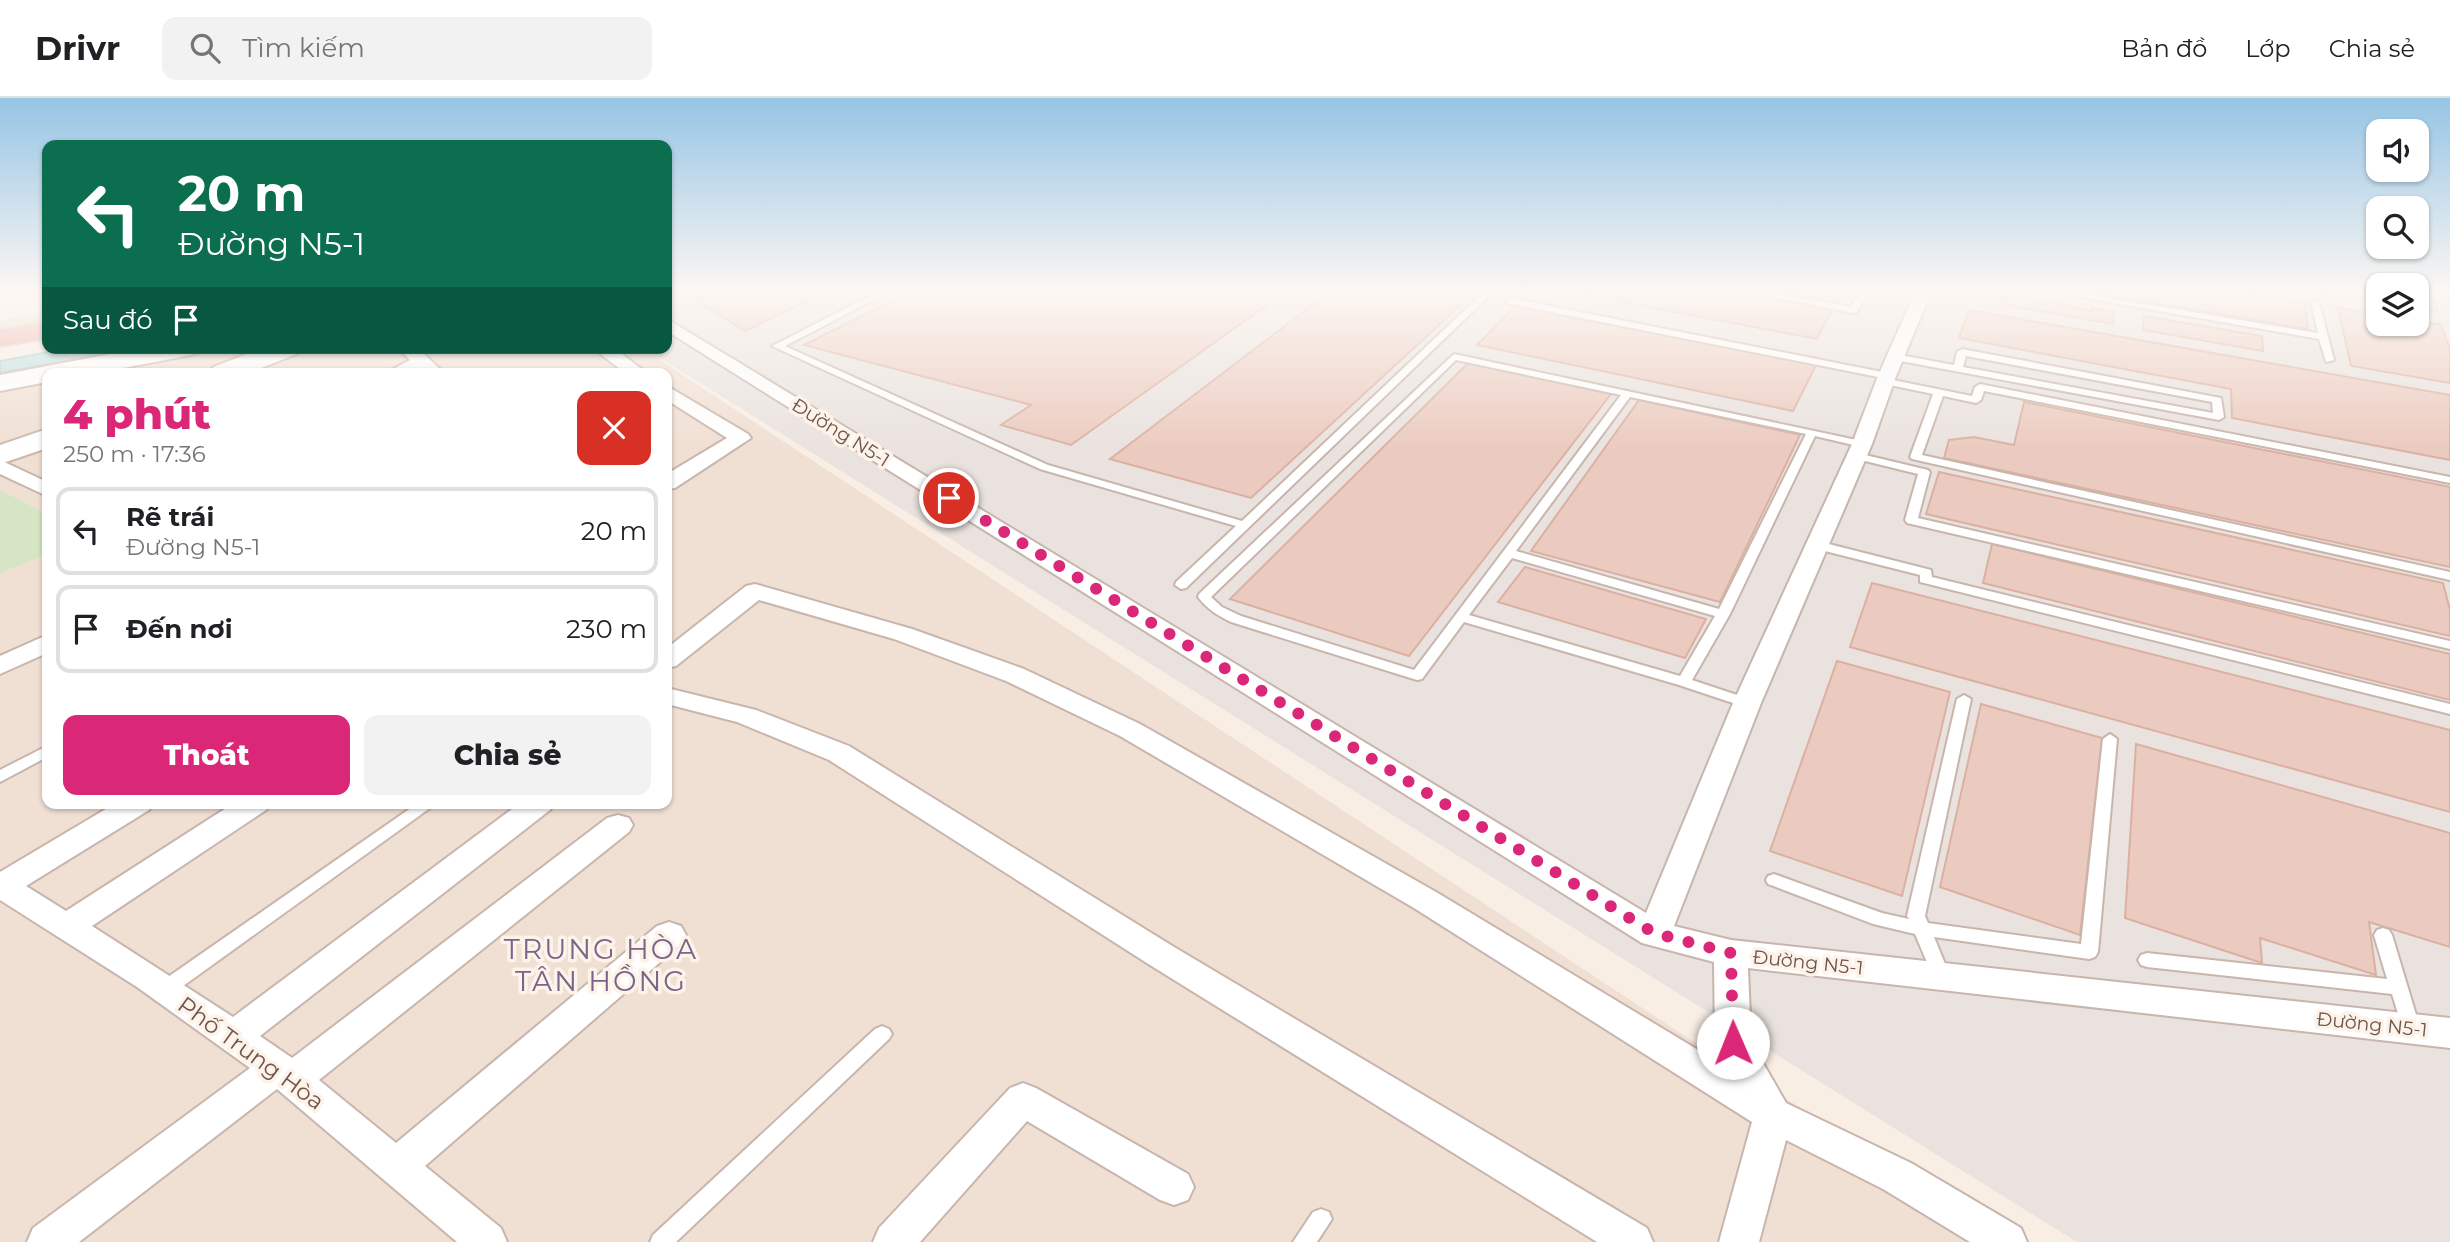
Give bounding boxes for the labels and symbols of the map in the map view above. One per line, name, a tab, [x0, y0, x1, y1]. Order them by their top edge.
street label: Đường N5-1	[788, 393, 894, 472]
pin	[919, 468, 979, 528]
district label: TRUNG HÒA TÂN HỒNG	[504, 932, 698, 998]
street label: Đường N5-1	[1752, 945, 1864, 980]
street label: Phố Trung Hòa	[172, 991, 330, 1115]
position arrow	[1696, 1006, 1770, 1080]
street label: Đường N5-1	[2316, 1007, 2428, 1042]

